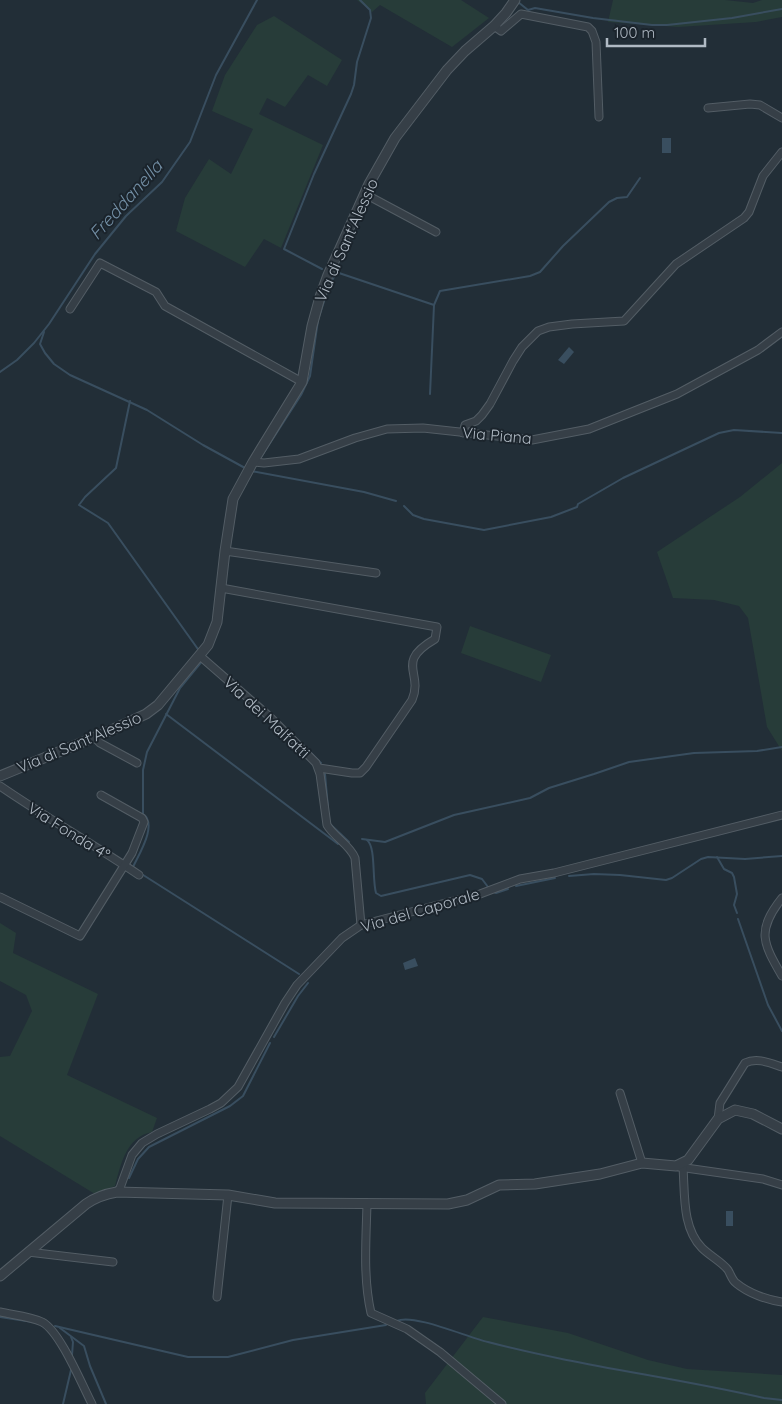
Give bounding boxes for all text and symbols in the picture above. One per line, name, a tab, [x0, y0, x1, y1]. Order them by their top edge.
scale bar	[607, 15, 704, 47]
text: 100 m	[614, 23, 655, 42]
water label: Freddanella	[84, 154, 168, 244]
street label: Via di Sant'Alessio	[310, 175, 382, 305]
street label: Via Piana	[461, 422, 533, 448]
street label: Via dei Malfatti	[220, 672, 314, 762]
street label: Via di Sant'Alessio	[14, 707, 144, 777]
street label: Via Fonda 4°	[24, 798, 114, 864]
street label: Via del Caporale	[358, 883, 482, 937]

